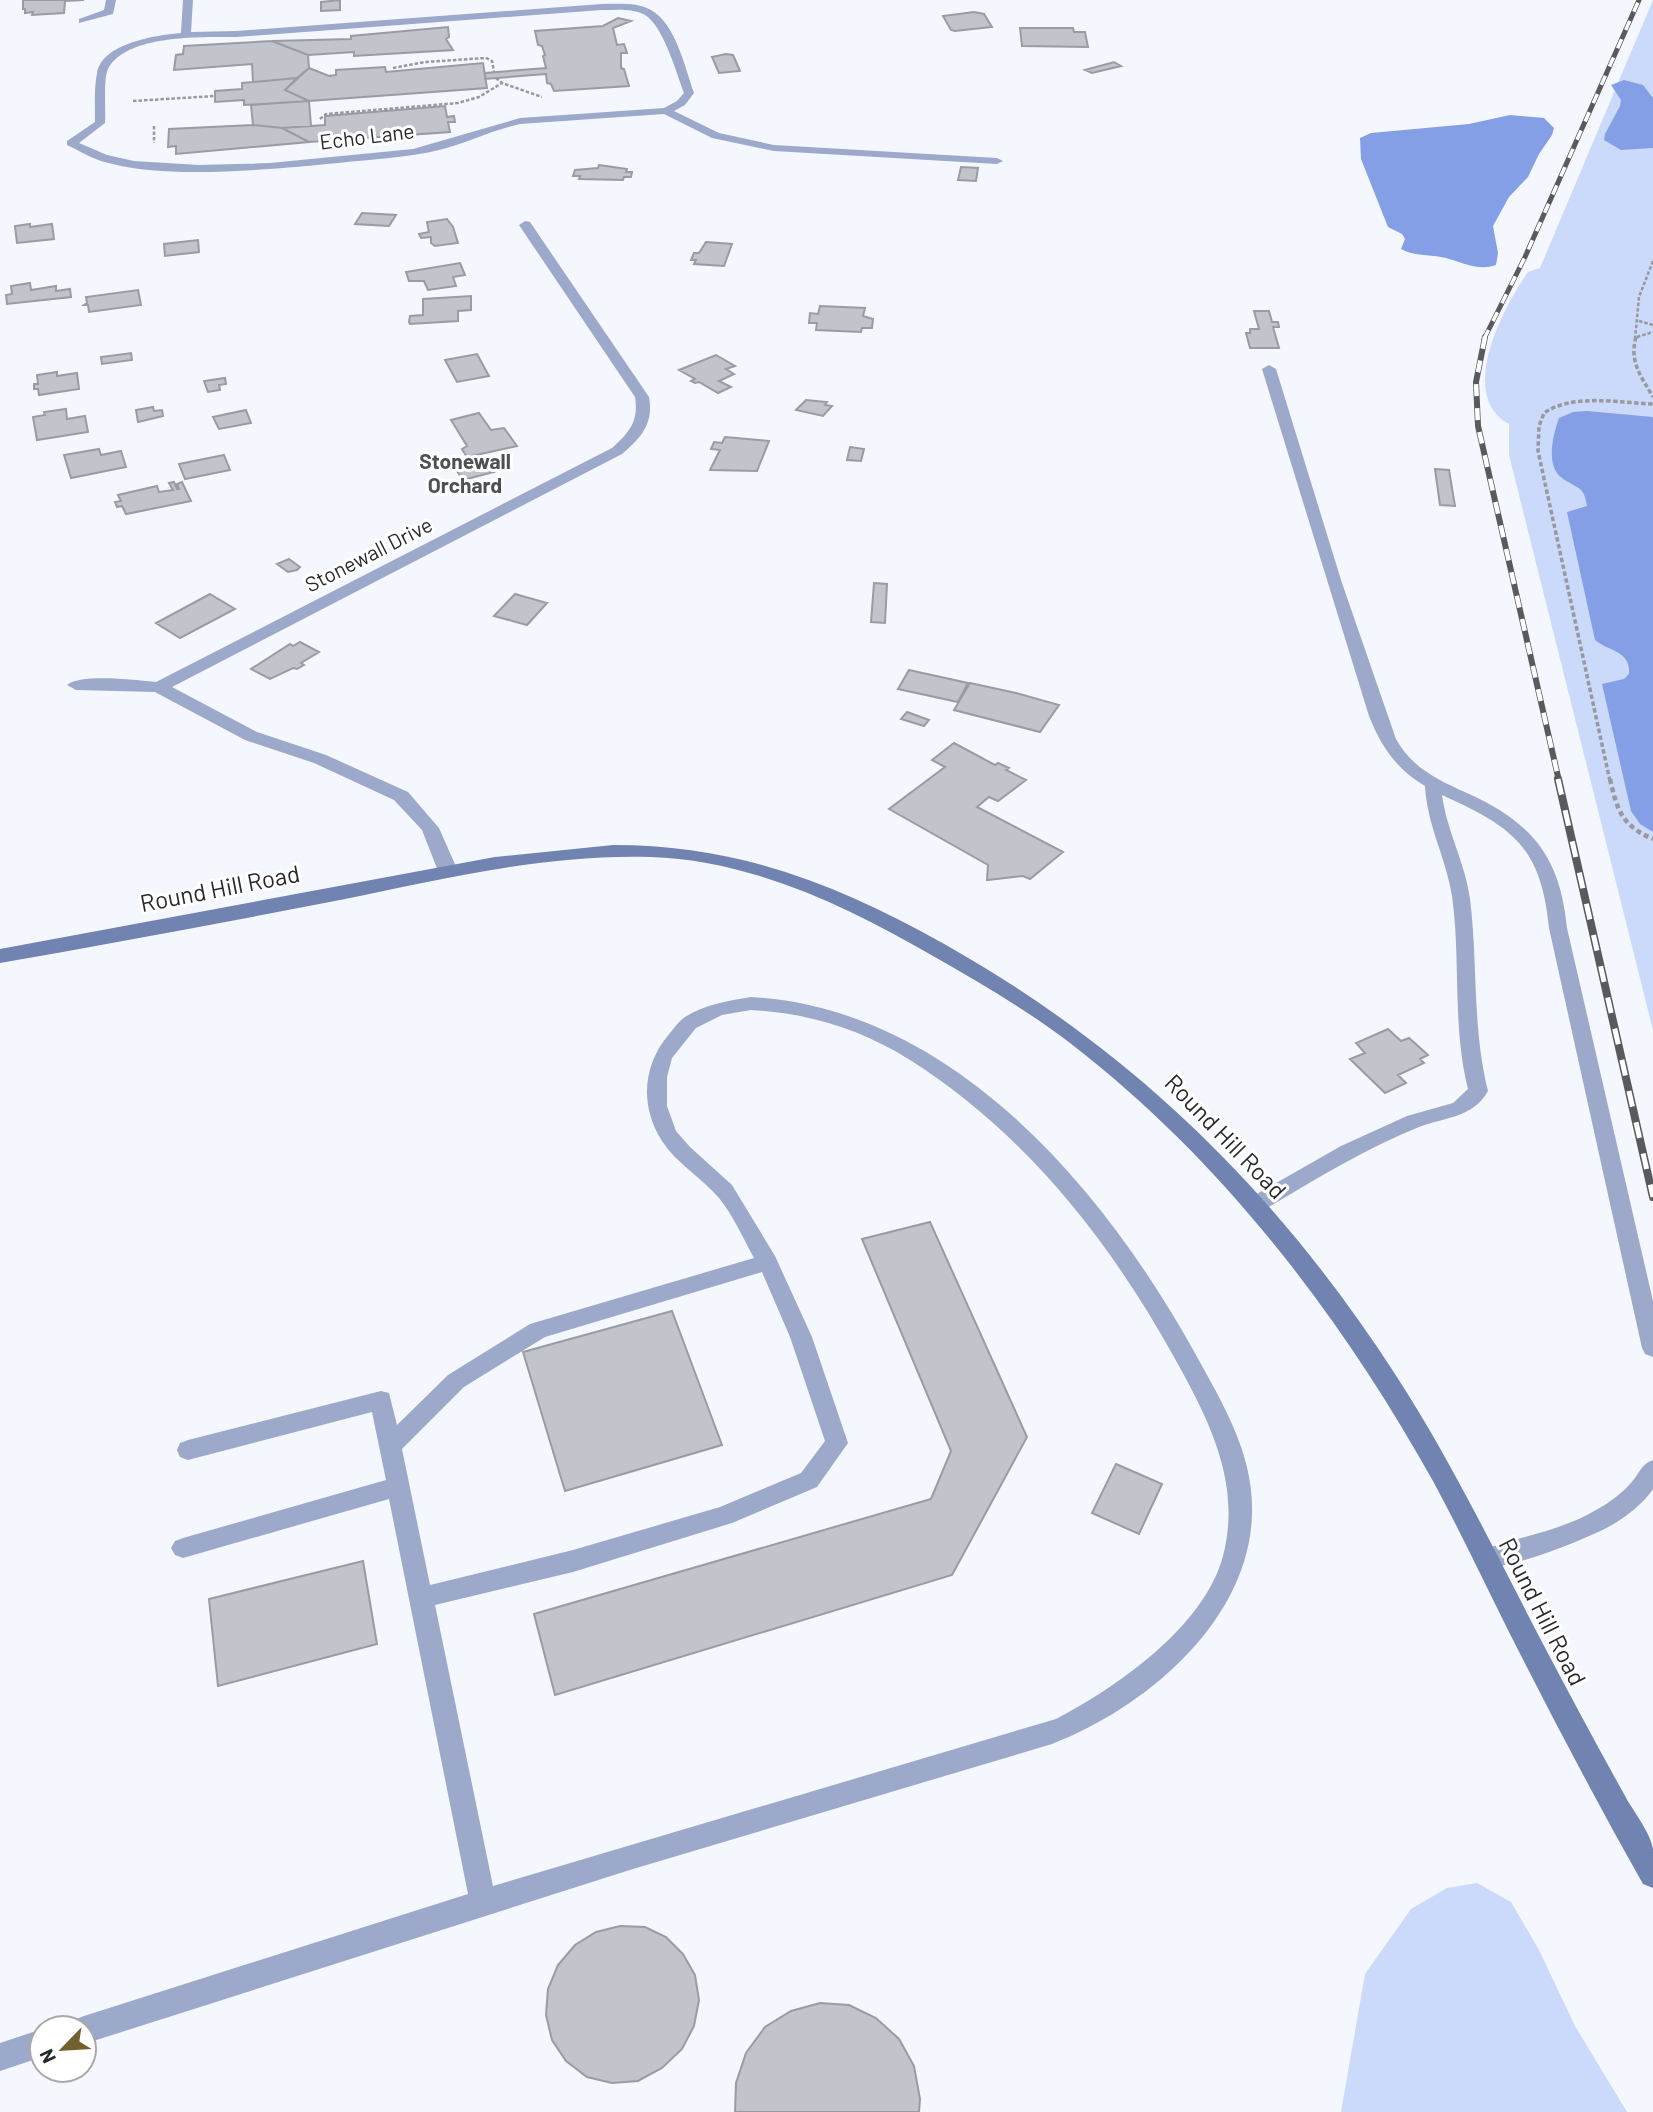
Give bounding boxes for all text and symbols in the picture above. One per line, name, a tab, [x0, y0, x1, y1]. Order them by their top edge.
street label: Echo Lane	[318, 117, 416, 154]
district label: Stonewall Orchard	[419, 448, 511, 497]
street label: Stonewall Drive	[301, 511, 436, 596]
street label: Round Hill Road	[137, 858, 302, 917]
street label: Round Hill Road	[1159, 1068, 1293, 1204]
street label: Round Hill Road	[1494, 1533, 1593, 1690]
north arrow	[28, 2014, 98, 2084]
text: N	[34, 2046, 60, 2067]

